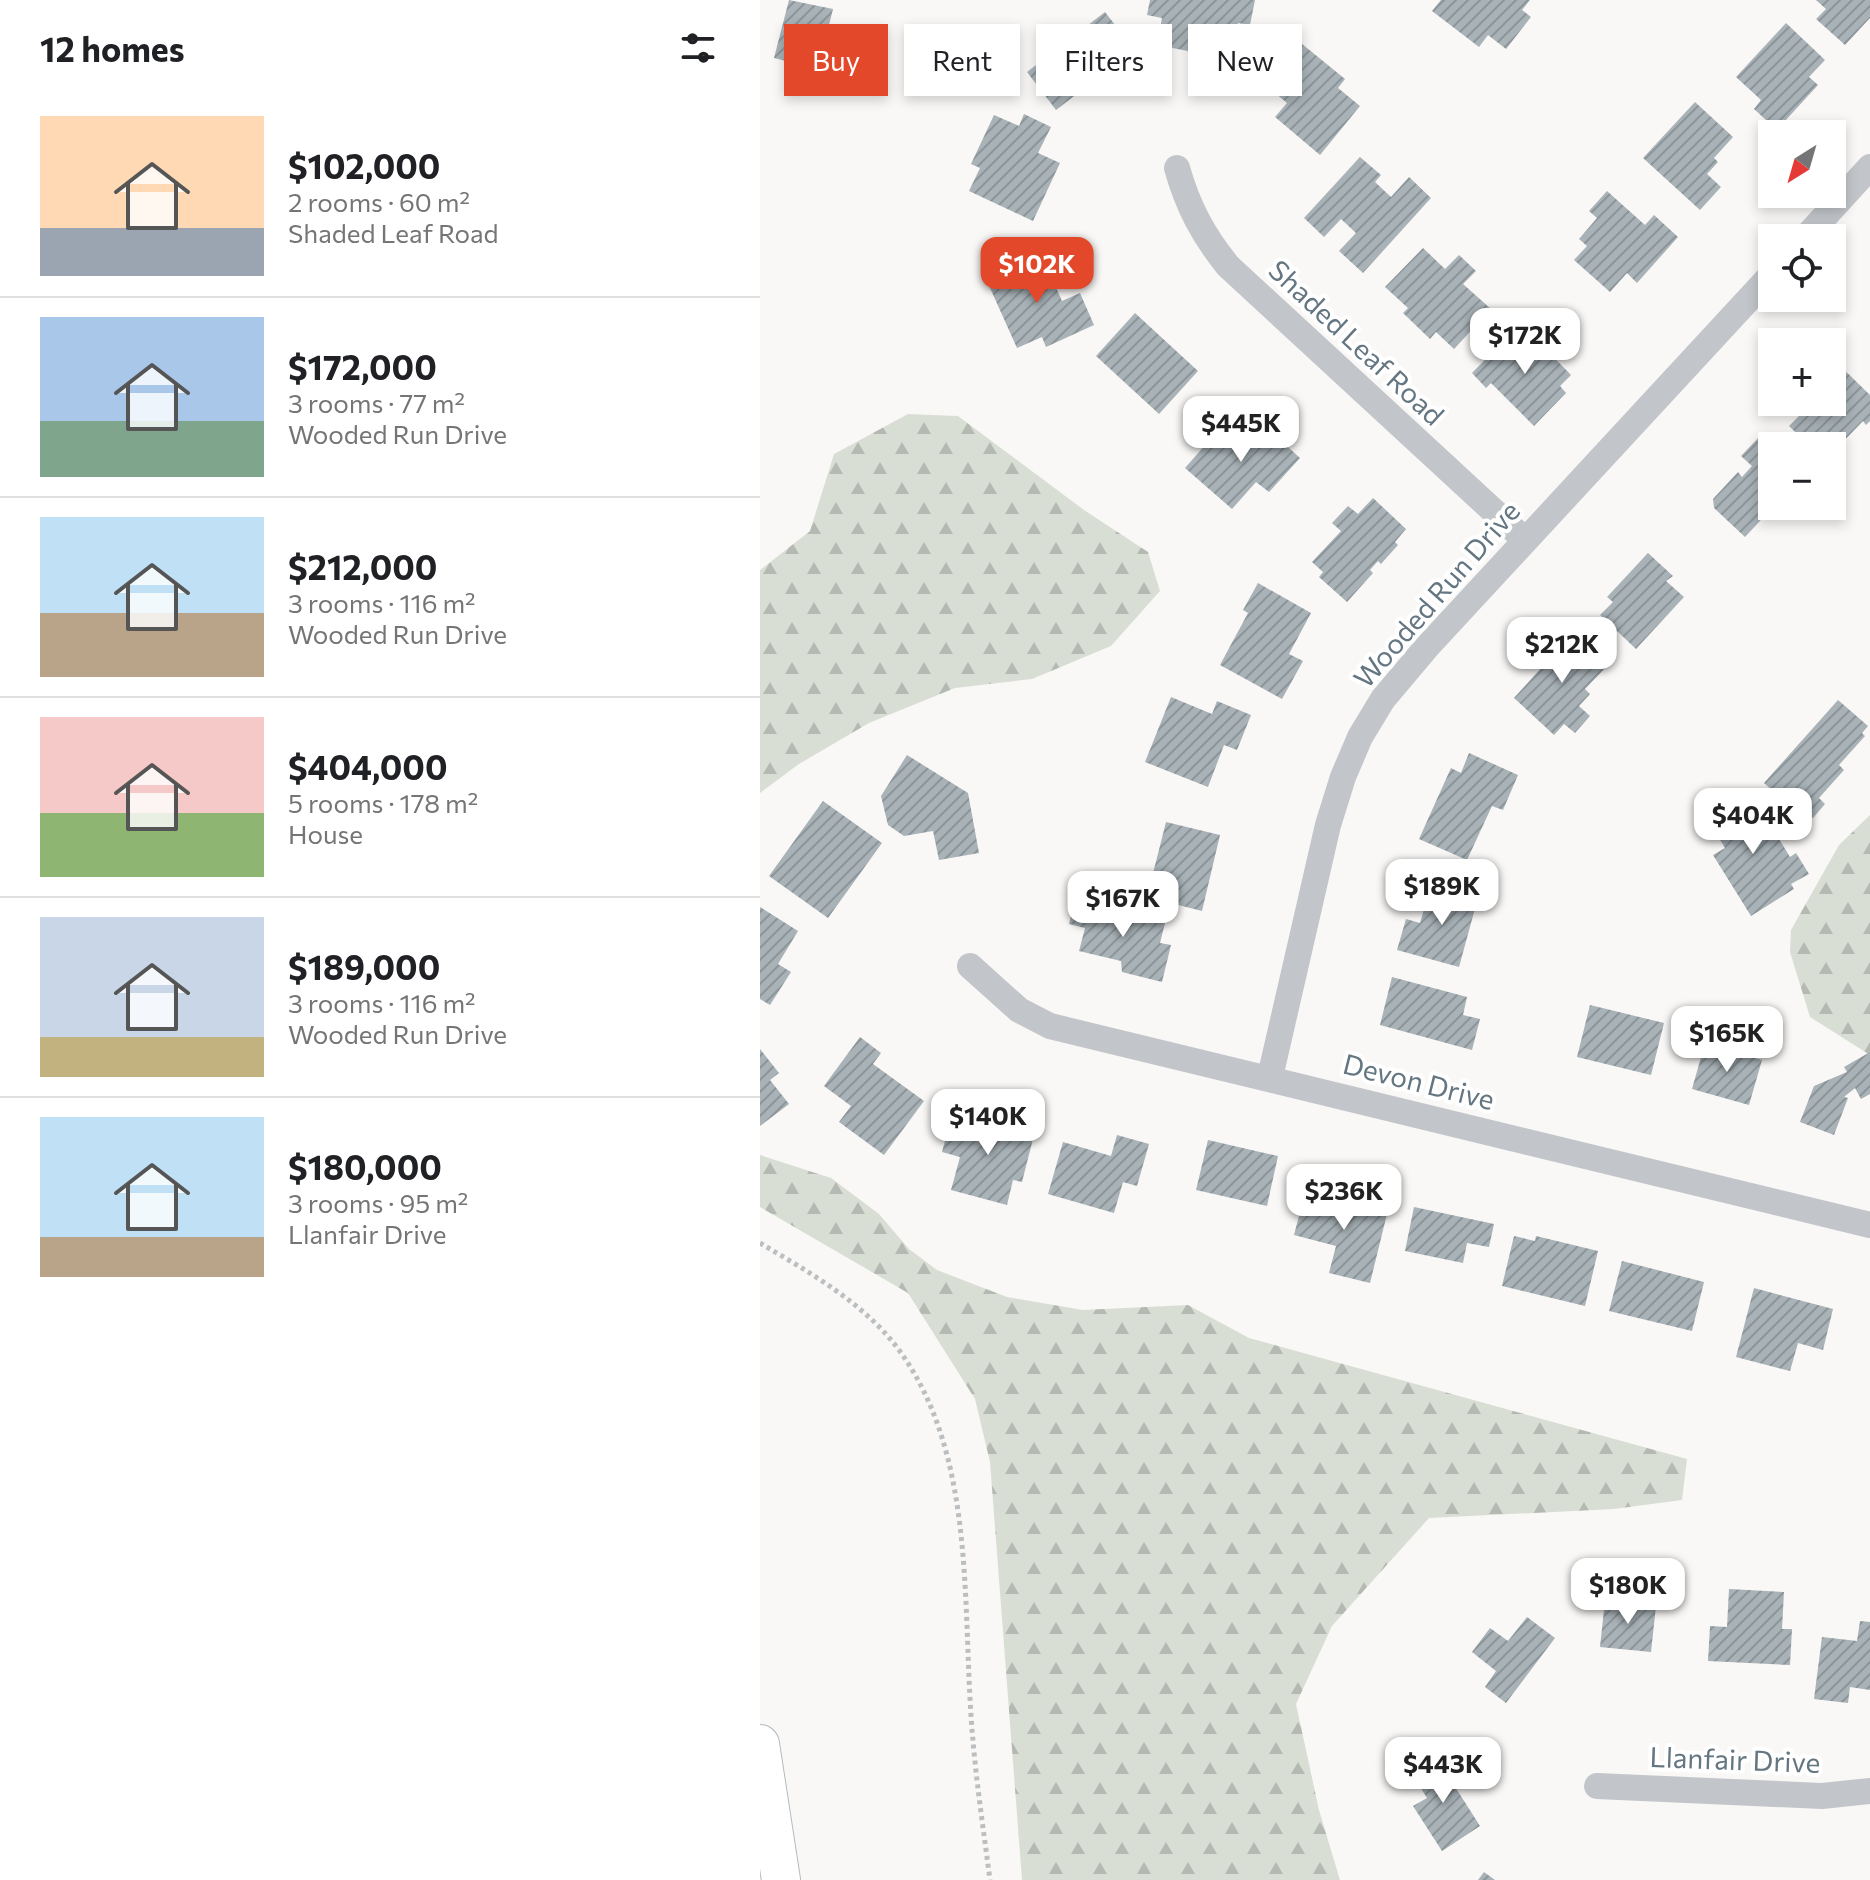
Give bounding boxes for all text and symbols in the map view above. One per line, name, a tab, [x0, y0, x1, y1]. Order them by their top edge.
chip: Buy	[784, 24, 888, 96]
chip: Rent	[904, 24, 1020, 96]
chip: Filters	[1036, 24, 1172, 96]
chip: New	[1188, 24, 1302, 96]
icon: filters	[676, 26, 720, 70]
text: 12 homes	[40, 27, 185, 69]
north arrow	[1758, 120, 1846, 208]
map controls	[1758, 120, 1846, 520]
text: $102,000	[288, 144, 440, 186]
icon: home	[104, 148, 200, 244]
text: 2 rooms · 60 m²	[288, 186, 470, 217]
text: Shaded Leaf Road	[288, 217, 499, 248]
button: locate	[1758, 224, 1846, 312]
pin: $102K	[981, 237, 1093, 305]
text: $102K	[999, 247, 1075, 278]
street label: Shaded Leaf Road	[1262, 252, 1452, 432]
pin: $172K	[1469, 308, 1581, 376]
text: $172K	[1488, 318, 1562, 349]
button: +	[1758, 328, 1846, 416]
text: $172,000	[288, 345, 437, 387]
icon: home	[104, 349, 200, 445]
text: 3 rooms · 77 m²	[288, 387, 465, 418]
pin: $445K	[1185, 396, 1297, 464]
text: $445K	[1201, 406, 1281, 437]
text: Wooded Run Drive	[288, 418, 507, 449]
button: −	[1758, 432, 1846, 520]
street label: Wooded Run Drive	[1346, 494, 1526, 694]
text: $212,000	[288, 545, 437, 587]
icon: home	[104, 549, 200, 645]
text: 3 rooms · 116 m²	[288, 587, 476, 618]
pin: $212K	[1506, 617, 1618, 685]
text: Wooded Run Drive	[288, 618, 507, 649]
text: $212K	[1525, 627, 1599, 658]
text: $404,000	[288, 745, 448, 787]
icon: home	[104, 749, 200, 845]
text: 5 rooms · 178 m²	[288, 787, 478, 818]
pin: $404K	[1697, 788, 1809, 856]
text: $404K	[1712, 798, 1794, 829]
text: House	[288, 818, 363, 849]
pin: $189K	[1386, 859, 1498, 927]
text: $189K	[1404, 869, 1481, 900]
pin: $167K	[1067, 871, 1179, 939]
text: $167K	[1086, 881, 1160, 912]
text: $189,000	[288, 945, 440, 987]
icon: home	[104, 949, 200, 1045]
text: 3 rooms · 116 m²	[288, 987, 476, 1018]
pin: $165K	[1671, 1006, 1783, 1074]
text: $165K	[1689, 1016, 1765, 1047]
text: Wooded Run Drive	[288, 1018, 507, 1049]
street label: Devon Drive	[1340, 1046, 1498, 1116]
pin: $140K	[932, 1089, 1044, 1157]
text: $140K	[949, 1099, 1027, 1130]
text: $180,000	[288, 1145, 442, 1187]
icon: home	[104, 1149, 200, 1245]
pin: $236K	[1288, 1164, 1400, 1232]
text: $236K	[1304, 1174, 1384, 1205]
text: 3 rooms · 95 m²	[288, 1187, 468, 1218]
text: Llanfair Drive	[288, 1218, 446, 1249]
pin: $180K	[1572, 1558, 1684, 1626]
text: $180K	[1589, 1568, 1667, 1599]
pin: $443K	[1387, 1737, 1499, 1805]
street label: Llanfair Drive	[1649, 1739, 1821, 1779]
text: $443K	[1403, 1747, 1483, 1778]

